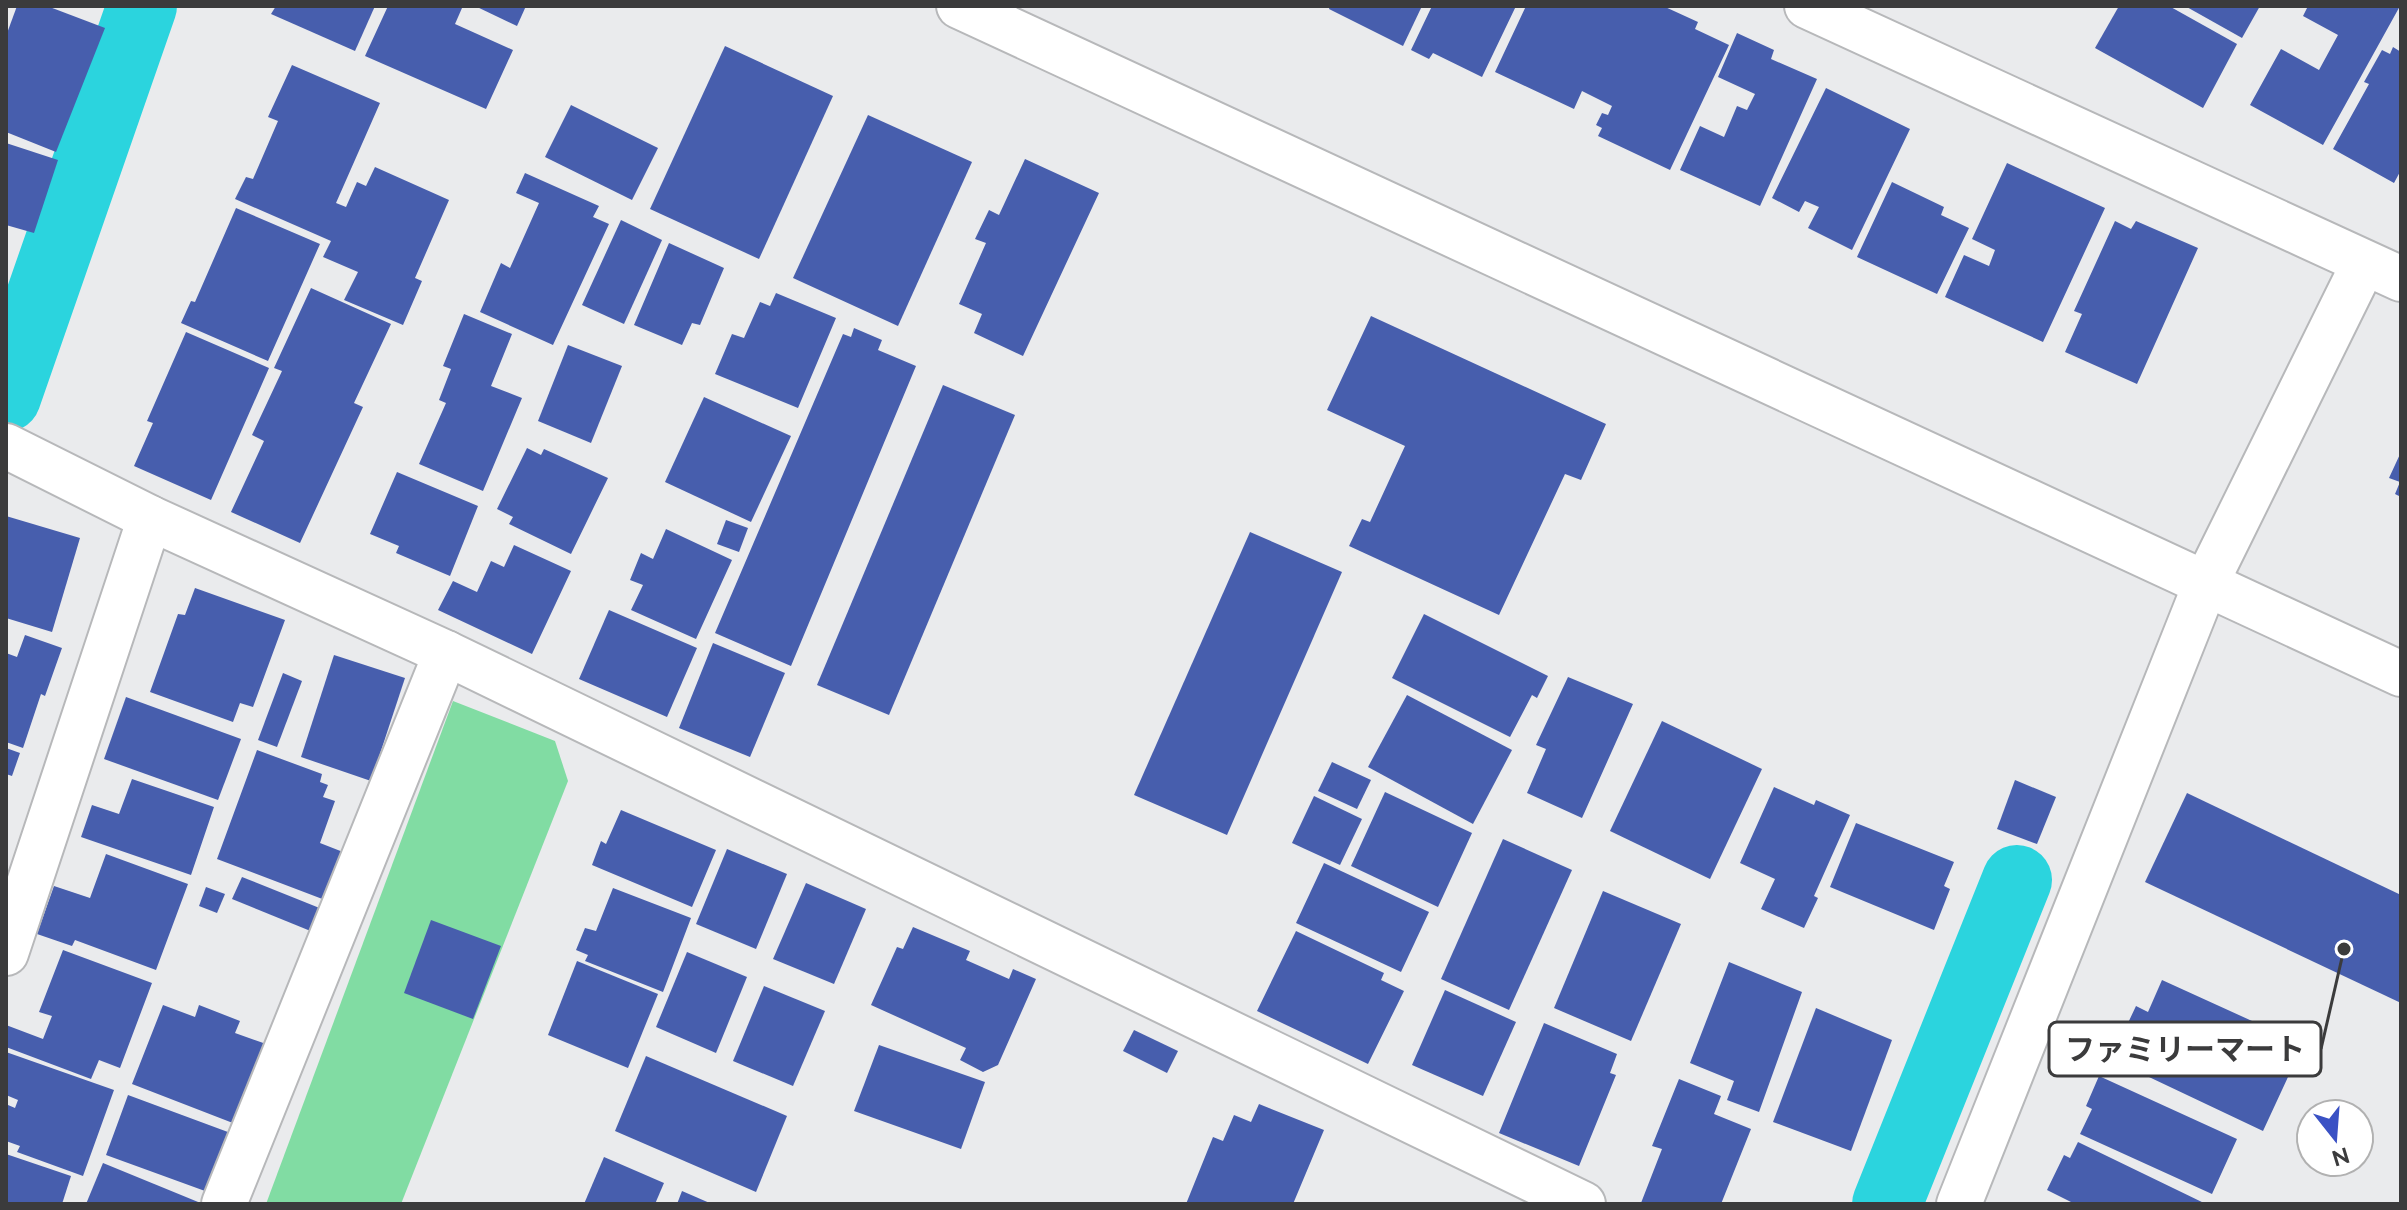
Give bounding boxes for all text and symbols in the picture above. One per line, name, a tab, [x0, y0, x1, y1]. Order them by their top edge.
callout: ファミリーマート	[2049, 1022, 2321, 1076]
text: ファミリーマート	[2065, 1032, 2305, 1067]
north arrow	[2295, 1098, 2375, 1178]
text: N	[2329, 1142, 2353, 1172]

